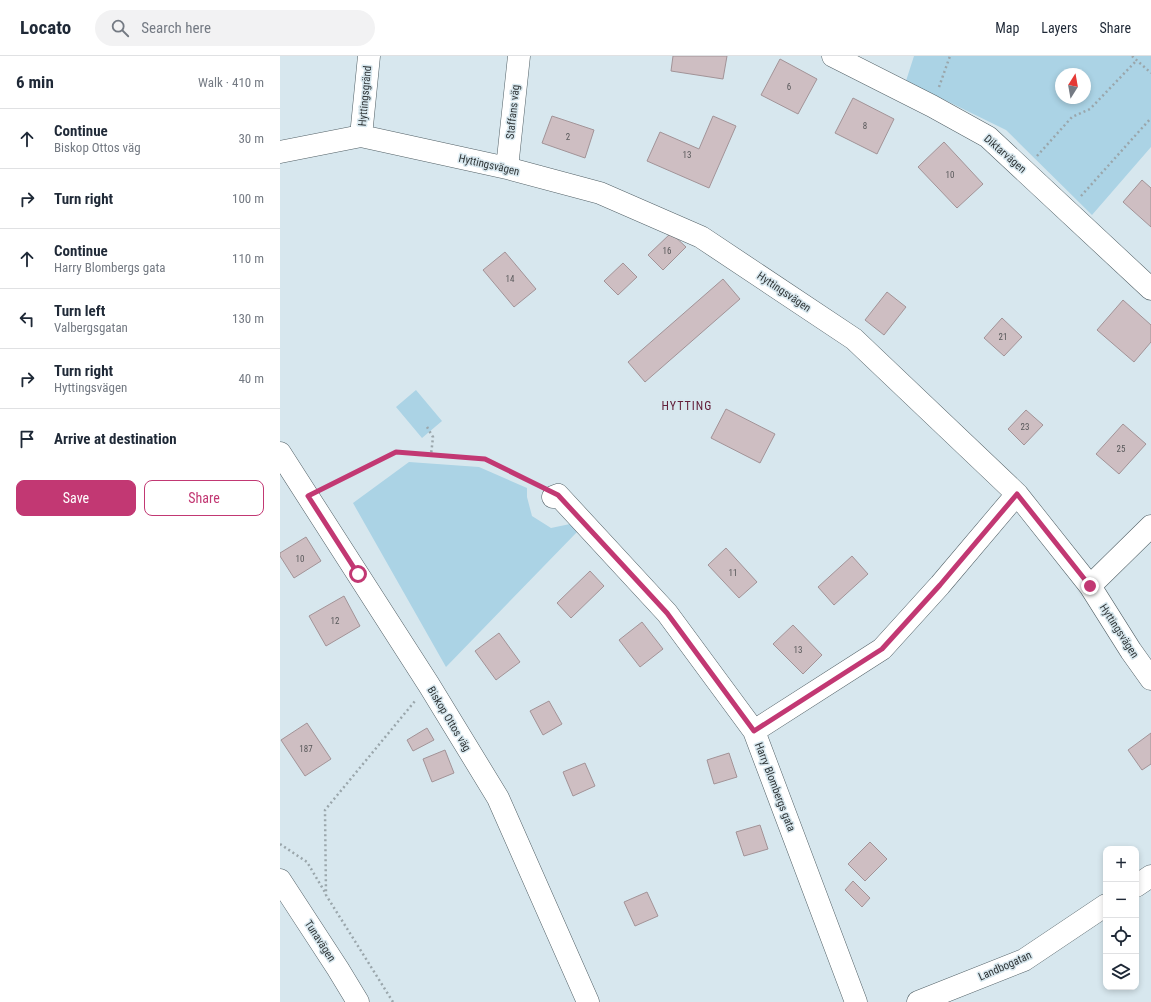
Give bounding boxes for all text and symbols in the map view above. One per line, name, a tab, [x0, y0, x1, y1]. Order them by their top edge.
search box	[95, 10, 375, 46]
text: Locato	[20, 16, 71, 39]
icon: search	[109, 17, 131, 39]
text: Search here	[141, 19, 211, 37]
text: Map	[995, 20, 1019, 36]
text: Layers	[1041, 20, 1078, 36]
text: Share	[1100, 20, 1131, 36]
street label: Hyttingsgränd	[356, 65, 374, 127]
north arrow	[1055, 68, 1091, 104]
text: 6 min	[16, 72, 54, 92]
text: Walk · 410 m	[198, 75, 264, 90]
house number: 6	[787, 82, 791, 92]
street label: Staffans väg	[504, 84, 522, 140]
house number: 8	[863, 121, 867, 131]
text: Continue	[54, 122, 108, 140]
icon: ahead	[16, 128, 38, 150]
text: 30 m	[238, 131, 264, 146]
house number: 2	[566, 132, 571, 142]
street label: Diktarvägen	[981, 132, 1029, 176]
text: Biskop Ottos väg	[54, 140, 141, 155]
house number: 13	[683, 150, 691, 160]
street label: Hyttingsvägen	[457, 152, 521, 178]
house number: 10	[946, 170, 954, 180]
icon: right	[16, 188, 38, 210]
text: Turn right	[54, 190, 113, 208]
text: 100 m	[232, 191, 264, 206]
text: Continue	[54, 242, 108, 260]
house number: 16	[663, 246, 671, 256]
icon: ahead	[16, 248, 38, 270]
text: 110 m	[232, 251, 264, 266]
text: Harry Blombergs gata	[54, 260, 166, 275]
street label: Hyttingsvägen	[755, 269, 813, 315]
house number: 14	[506, 274, 515, 284]
text: Turn left	[54, 302, 105, 320]
icon: left	[16, 308, 38, 330]
text: 130 m	[232, 311, 264, 326]
text: Valbergsgatan	[54, 320, 128, 335]
house number: 21	[999, 332, 1007, 342]
text: Turn right	[54, 362, 113, 380]
icon: right	[16, 368, 38, 390]
text: 40 m	[238, 371, 264, 386]
text: Hyttingsvägen	[54, 380, 127, 395]
district label: HYTTING	[662, 399, 712, 413]
house number: 23	[1021, 422, 1029, 432]
icon: arrive	[16, 428, 38, 450]
text: Arrive at destination	[54, 430, 177, 448]
house number: 25	[1117, 444, 1126, 454]
button: Save	[16, 480, 136, 516]
button: Share	[144, 480, 264, 516]
house number: 10	[296, 554, 304, 564]
route start	[349, 565, 367, 583]
house number: 11	[729, 568, 737, 578]
route end	[1081, 577, 1099, 595]
street label: Hyttingsvägen	[1097, 601, 1141, 661]
house number: 12	[331, 616, 340, 626]
house number: 13	[794, 645, 802, 655]
street label: Biskop Ottos väg	[425, 684, 473, 754]
street label: Harry Blombergs gata	[752, 741, 798, 833]
house number: 187	[299, 744, 313, 754]
map controls	[1103, 846, 1139, 990]
button: +	[1103, 846, 1139, 882]
button: −	[1103, 882, 1139, 918]
street label: Tunavägen	[302, 918, 338, 964]
button: locate	[1103, 918, 1139, 954]
street label: Landbogatan	[976, 949, 1034, 983]
button: layers	[1103, 954, 1139, 990]

